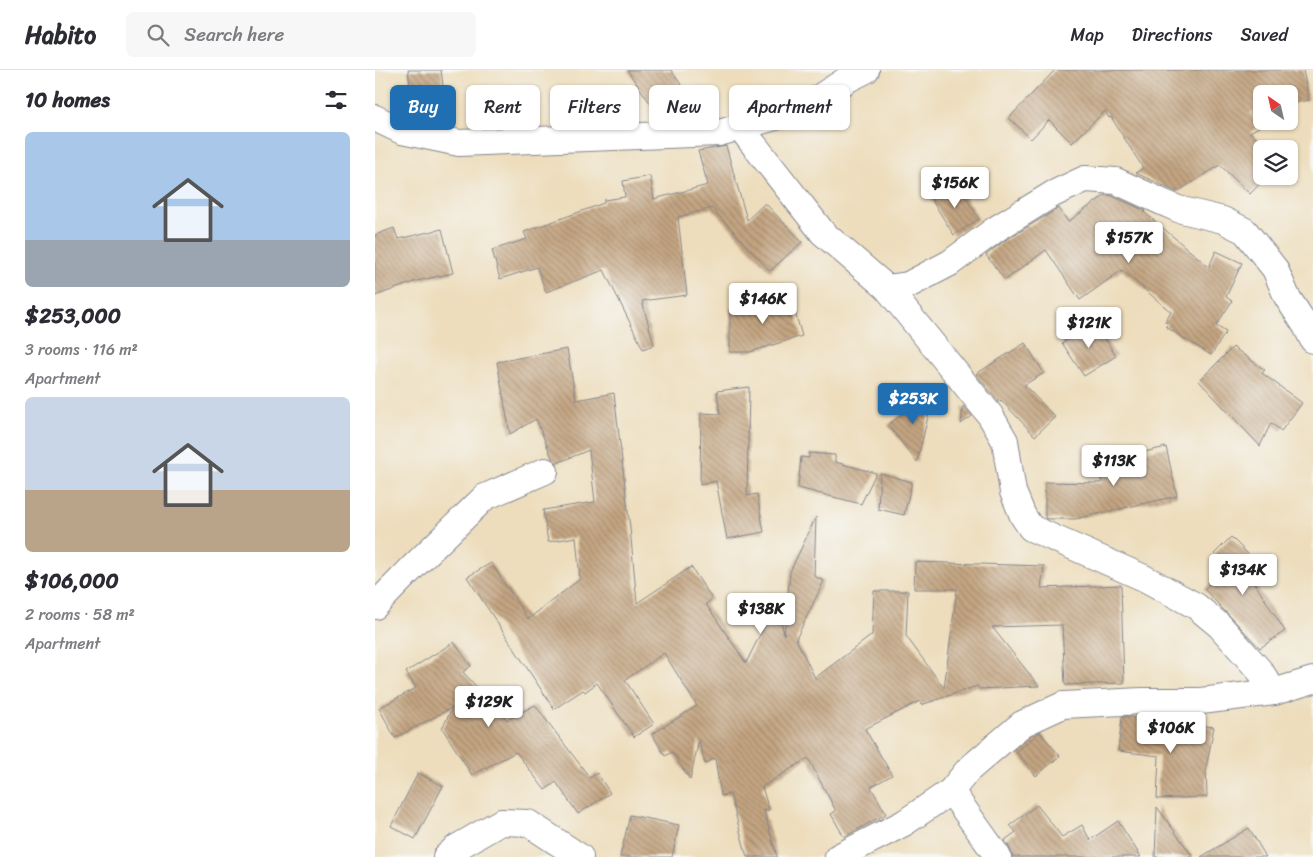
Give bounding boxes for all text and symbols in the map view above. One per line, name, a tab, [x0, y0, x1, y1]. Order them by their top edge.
search box	[126, 12, 476, 57]
text: Habito	[25, 14, 96, 56]
text: Search here	[184, 18, 284, 51]
text: Map	[1071, 19, 1104, 51]
text: Directions	[1132, 19, 1213, 51]
text: Saved	[1241, 19, 1288, 51]
icon: search	[144, 21, 172, 49]
text: 10 homes	[25, 81, 110, 119]
chip: Buy	[390, 85, 456, 130]
chip: Rent	[466, 85, 540, 130]
chip: Filters	[550, 85, 639, 130]
chip: New	[649, 85, 719, 130]
chip: Apartment	[729, 85, 850, 130]
north arrow	[1253, 85, 1297, 130]
map controls	[1253, 85, 1298, 185]
icon: filters	[322, 86, 350, 114]
button: layers	[1253, 140, 1298, 185]
icon: home	[143, 165, 233, 255]
pin: $156K	[920, 166, 990, 209]
text: $156K	[932, 168, 978, 197]
pin: $157K	[1094, 222, 1164, 264]
text: $157K	[1106, 223, 1152, 252]
pin: $146K	[728, 282, 798, 325]
text: $146K	[740, 284, 786, 313]
text: $253,000	[25, 297, 121, 335]
pin: $121K	[1054, 306, 1124, 349]
text: $121K	[1067, 308, 1111, 337]
text: 3 rooms · 116 m²	[25, 335, 138, 364]
text: Apartment	[25, 364, 101, 393]
pin: $253K	[878, 382, 948, 425]
text: $253K	[889, 384, 937, 413]
icon: home	[143, 430, 233, 520]
pin: $113K	[1079, 444, 1149, 487]
text: $113K	[1092, 446, 1136, 475]
pin: $134K	[1208, 554, 1278, 596]
text: $134K	[1220, 555, 1266, 584]
text: $106,000	[25, 562, 119, 600]
pin: $138K	[726, 592, 796, 635]
text: $138K	[738, 594, 784, 623]
text: 2 rooms · 58 m²	[25, 600, 135, 629]
text: Apartment	[25, 629, 101, 658]
pin: $129K	[454, 686, 524, 728]
text: $129K	[466, 687, 512, 716]
pin: $106K	[1136, 712, 1206, 754]
text: $106K	[1148, 713, 1194, 742]

